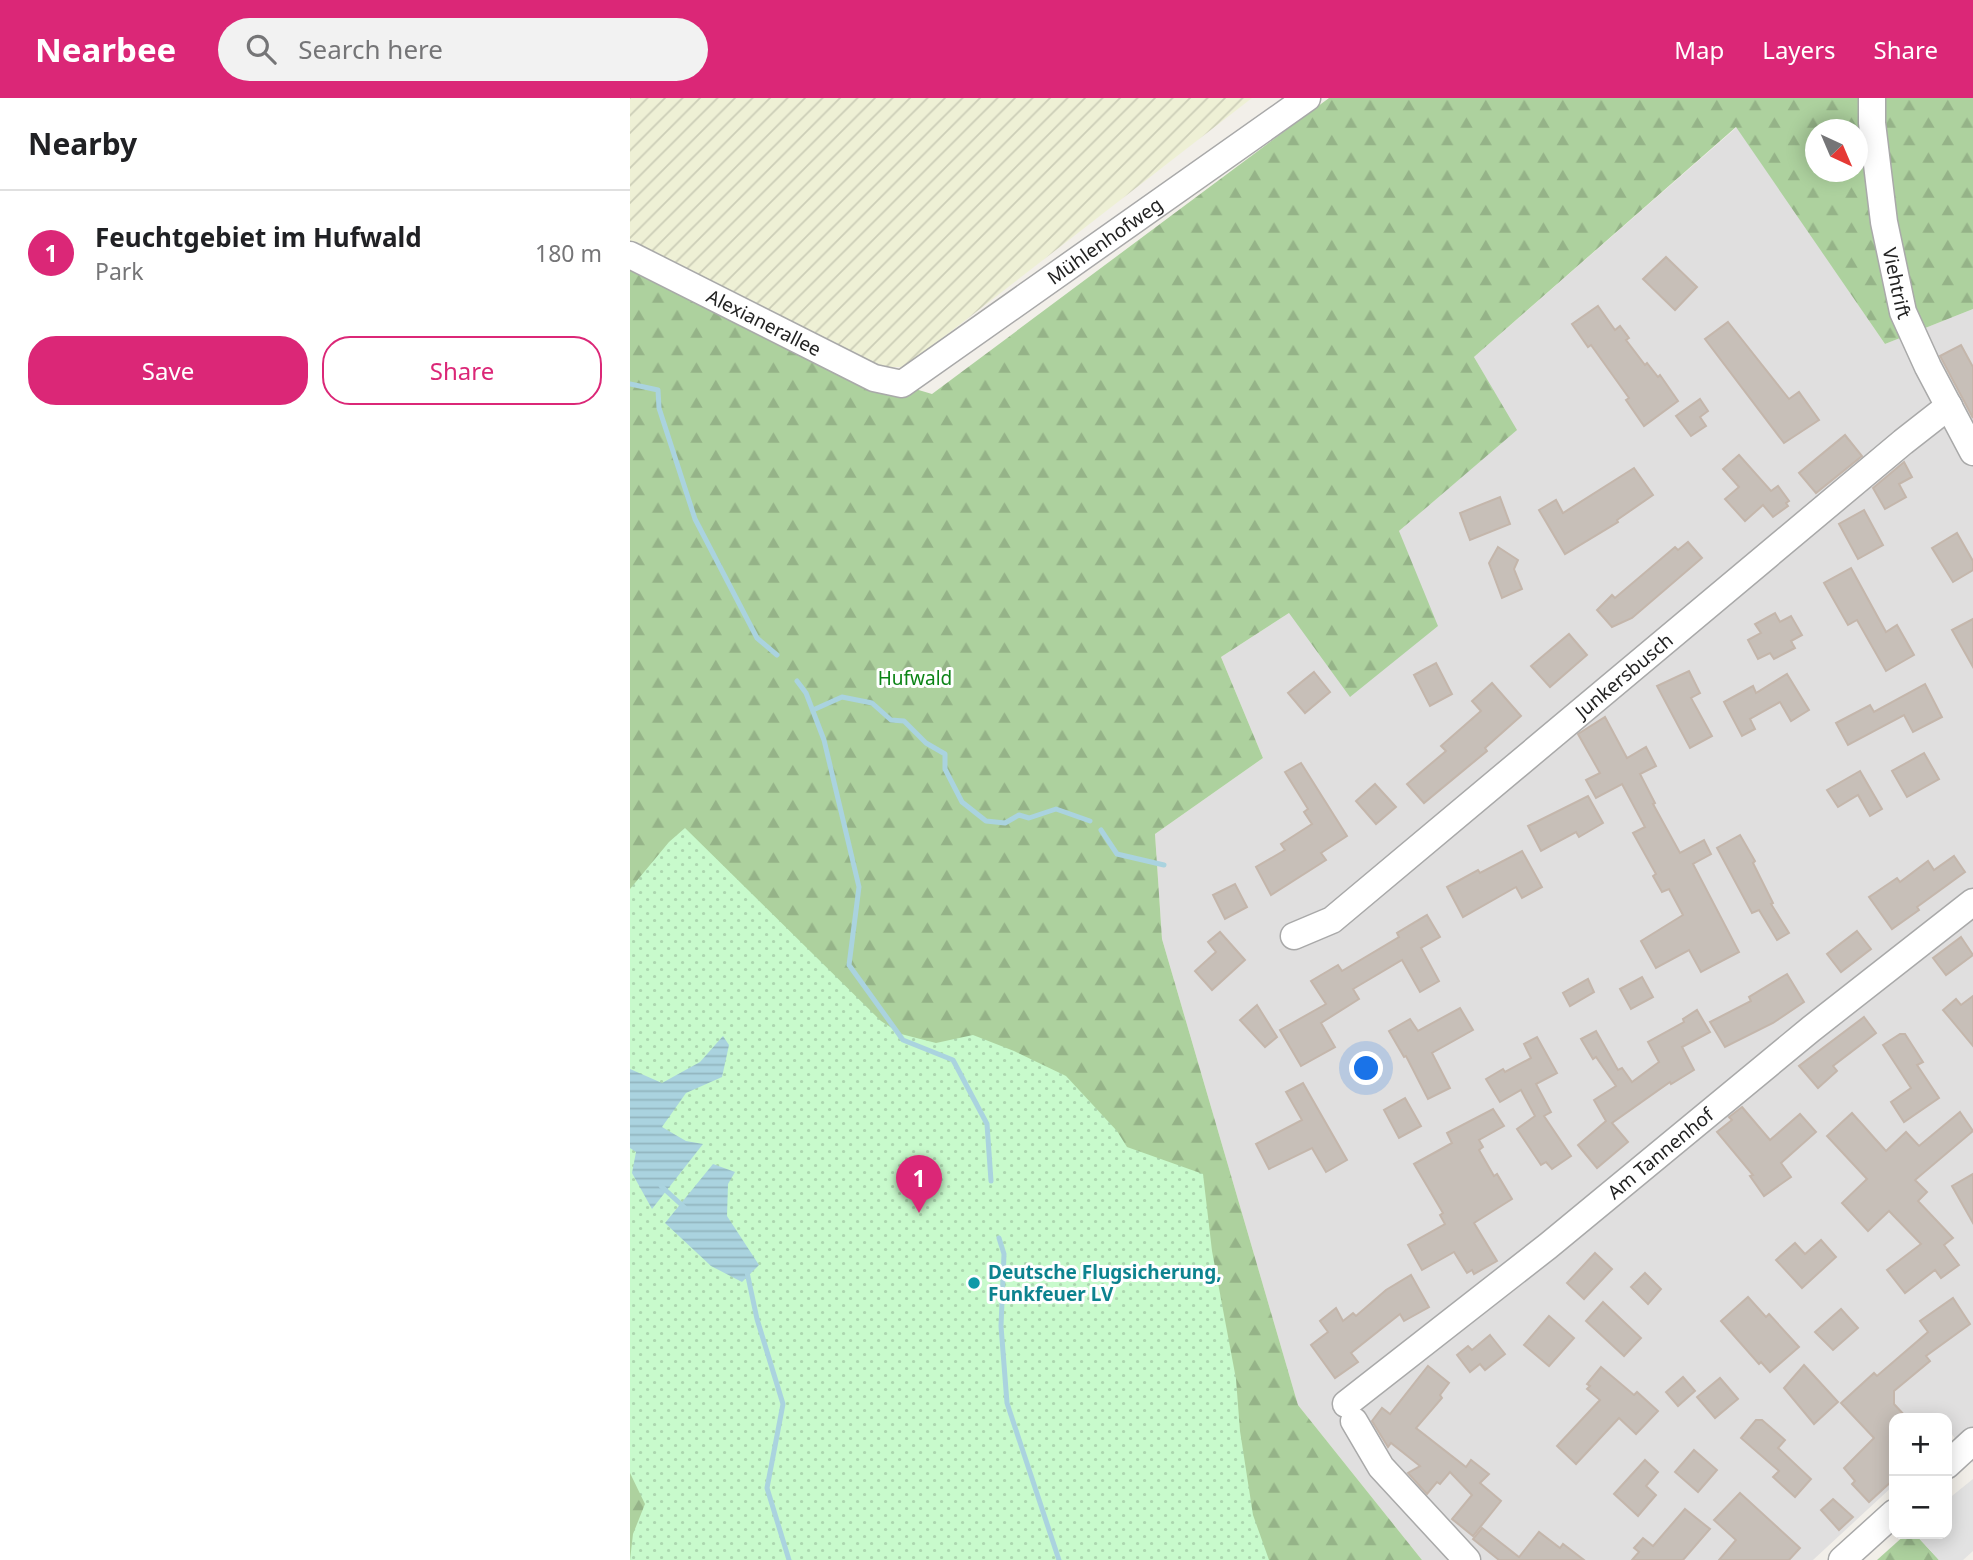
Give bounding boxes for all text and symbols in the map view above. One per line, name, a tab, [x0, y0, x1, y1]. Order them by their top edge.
search box	[218, 18, 708, 81]
text: Nearbee	[35, 27, 176, 72]
icon: search	[242, 30, 280, 68]
text: Search here	[298, 31, 443, 67]
text: Map	[1674, 33, 1724, 66]
text: Layers	[1762, 33, 1836, 66]
text: Share	[1874, 33, 1938, 66]
north arrow	[1805, 119, 1868, 182]
text: Nearby	[28, 123, 137, 164]
street label: Mühlenhofweg	[1042, 191, 1167, 291]
text: Feuchtgebiet im Hufwald	[95, 219, 422, 255]
text: 1	[44, 237, 58, 269]
text: 180 m	[535, 237, 602, 269]
street label: Viehtrift	[1877, 245, 1917, 323]
text: Park	[95, 255, 144, 287]
street label: Alexianerallee	[702, 283, 826, 362]
button: Save	[28, 336, 308, 405]
button: Share	[322, 336, 602, 405]
street label: Junkersbusch	[1568, 627, 1678, 725]
park label: Hufwald	[878, 665, 952, 691]
your location	[1349, 1051, 1383, 1085]
street label: Am Tannenhof	[1602, 1101, 1720, 1205]
pin: 1	[896, 1155, 942, 1213]
place label: Deutsche Flugsicherung, Funkfeuer LV	[988, 1259, 1222, 1307]
marker: Deutsche Flugsicherung, Funkfeuer LV	[966, 1275, 982, 1291]
map controls	[1889, 1413, 1952, 1539]
button: +	[1889, 1413, 1952, 1476]
button: −	[1889, 1476, 1952, 1539]

